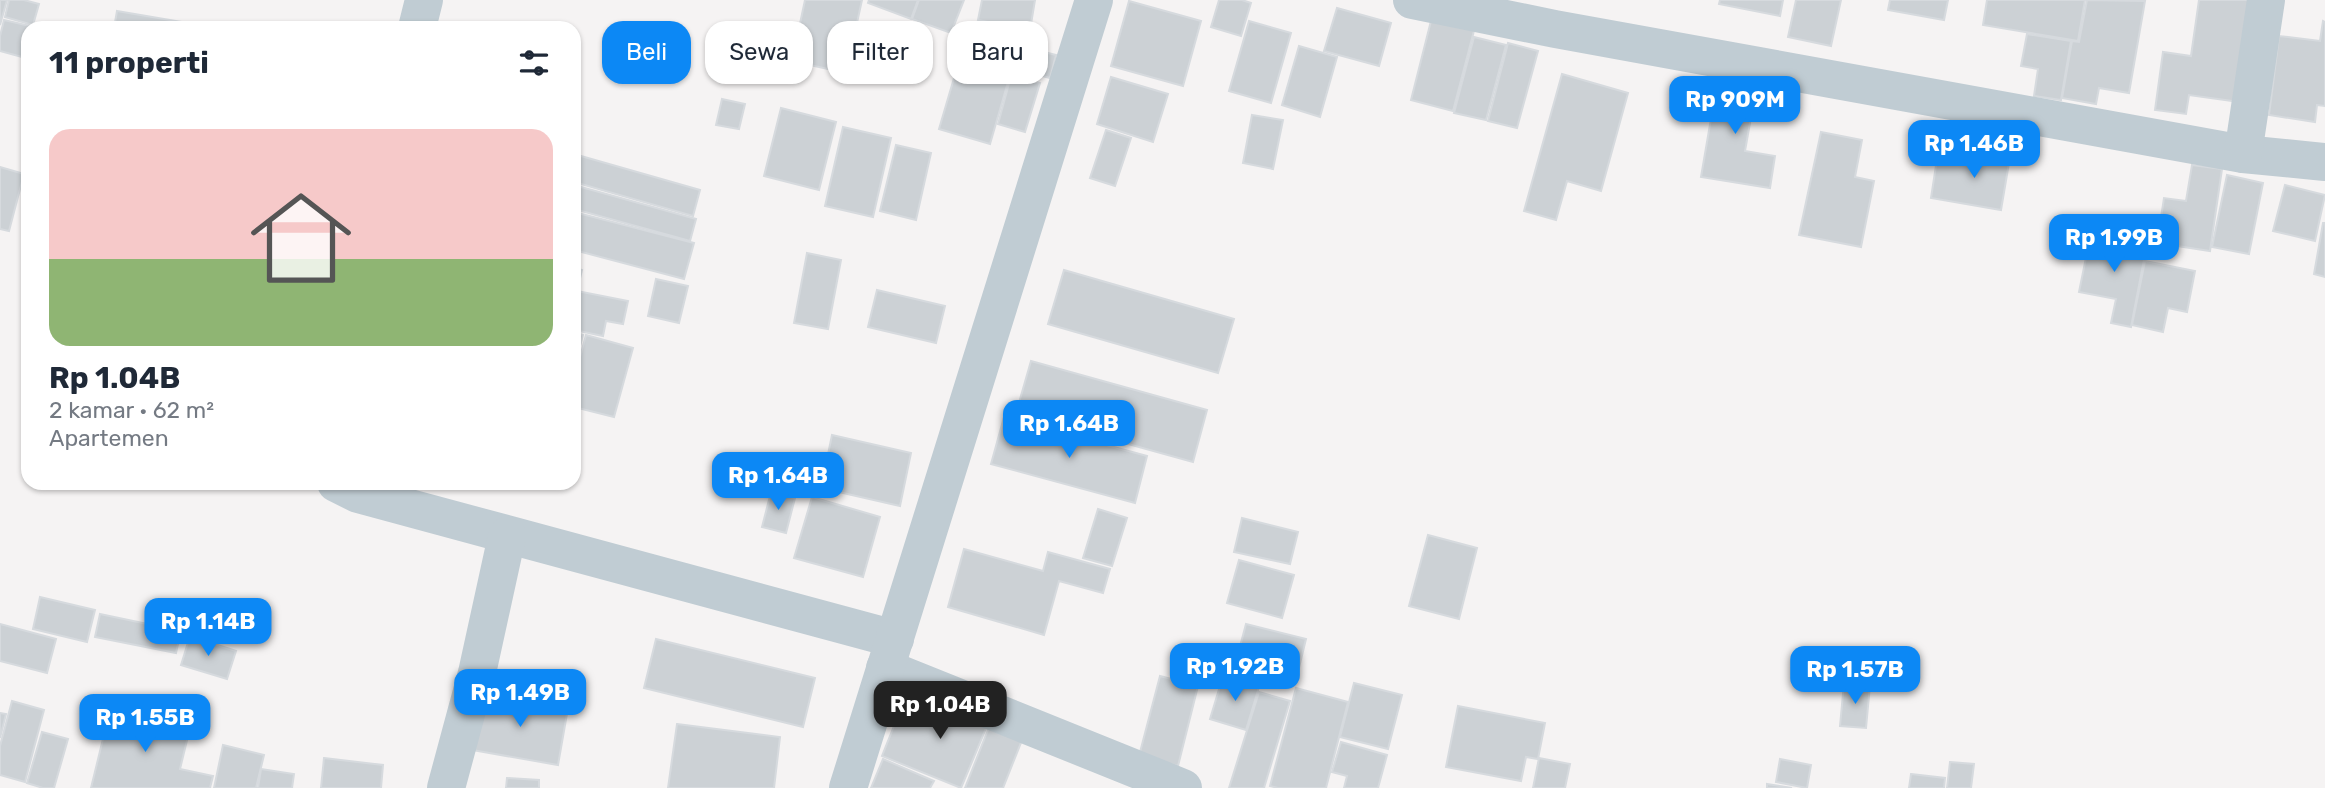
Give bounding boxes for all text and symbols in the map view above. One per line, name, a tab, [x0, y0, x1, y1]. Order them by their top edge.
chip: Beli	[602, 21, 691, 84]
chip: Sewa	[705, 21, 813, 84]
chip: Filter	[827, 21, 933, 84]
chip: Baru	[947, 21, 1048, 84]
icon: filters	[515, 44, 553, 82]
text: 11 properti	[49, 45, 209, 81]
pin: Rp 909M	[1670, 76, 1800, 136]
text: Rp 909M	[1685, 85, 1785, 113]
pin: Rp 1.46B	[1902, 120, 2046, 180]
text: Rp 1.46B	[1924, 129, 2024, 157]
icon: home	[238, 175, 364, 301]
pin: Rp 1.99B	[2042, 215, 2186, 274]
text: Rp 1.99B	[2065, 223, 2163, 251]
text: Rp 1.04B	[49, 360, 180, 396]
text: 2 kamar · 62 m²	[49, 396, 214, 424]
pin: Rp 1.64B	[997, 400, 1141, 460]
text: Rp 1.64B	[1019, 409, 1119, 437]
text: Apartemen	[49, 424, 169, 452]
pin: Rp 1.64B	[706, 452, 850, 512]
text: Rp 1.64B	[728, 461, 828, 489]
pin: Rp 1.14B	[136, 598, 280, 658]
text: Rp 1.14B	[160, 607, 256, 635]
pin: Rp 1.92B	[1163, 644, 1307, 703]
pin: Rp 1.57B	[1783, 646, 1927, 706]
text: Rp 1.92B	[1186, 652, 1284, 680]
text: Rp 1.57B	[1806, 655, 1904, 683]
pin: Rp 1.49B	[448, 670, 592, 729]
text: Rp 1.49B	[470, 678, 570, 706]
pin: Rp 1.04B	[868, 682, 1012, 741]
text: Rp 1.04B	[890, 690, 990, 718]
pin: Rp 1.55B	[73, 694, 217, 754]
text: Rp 1.55B	[95, 703, 195, 731]

